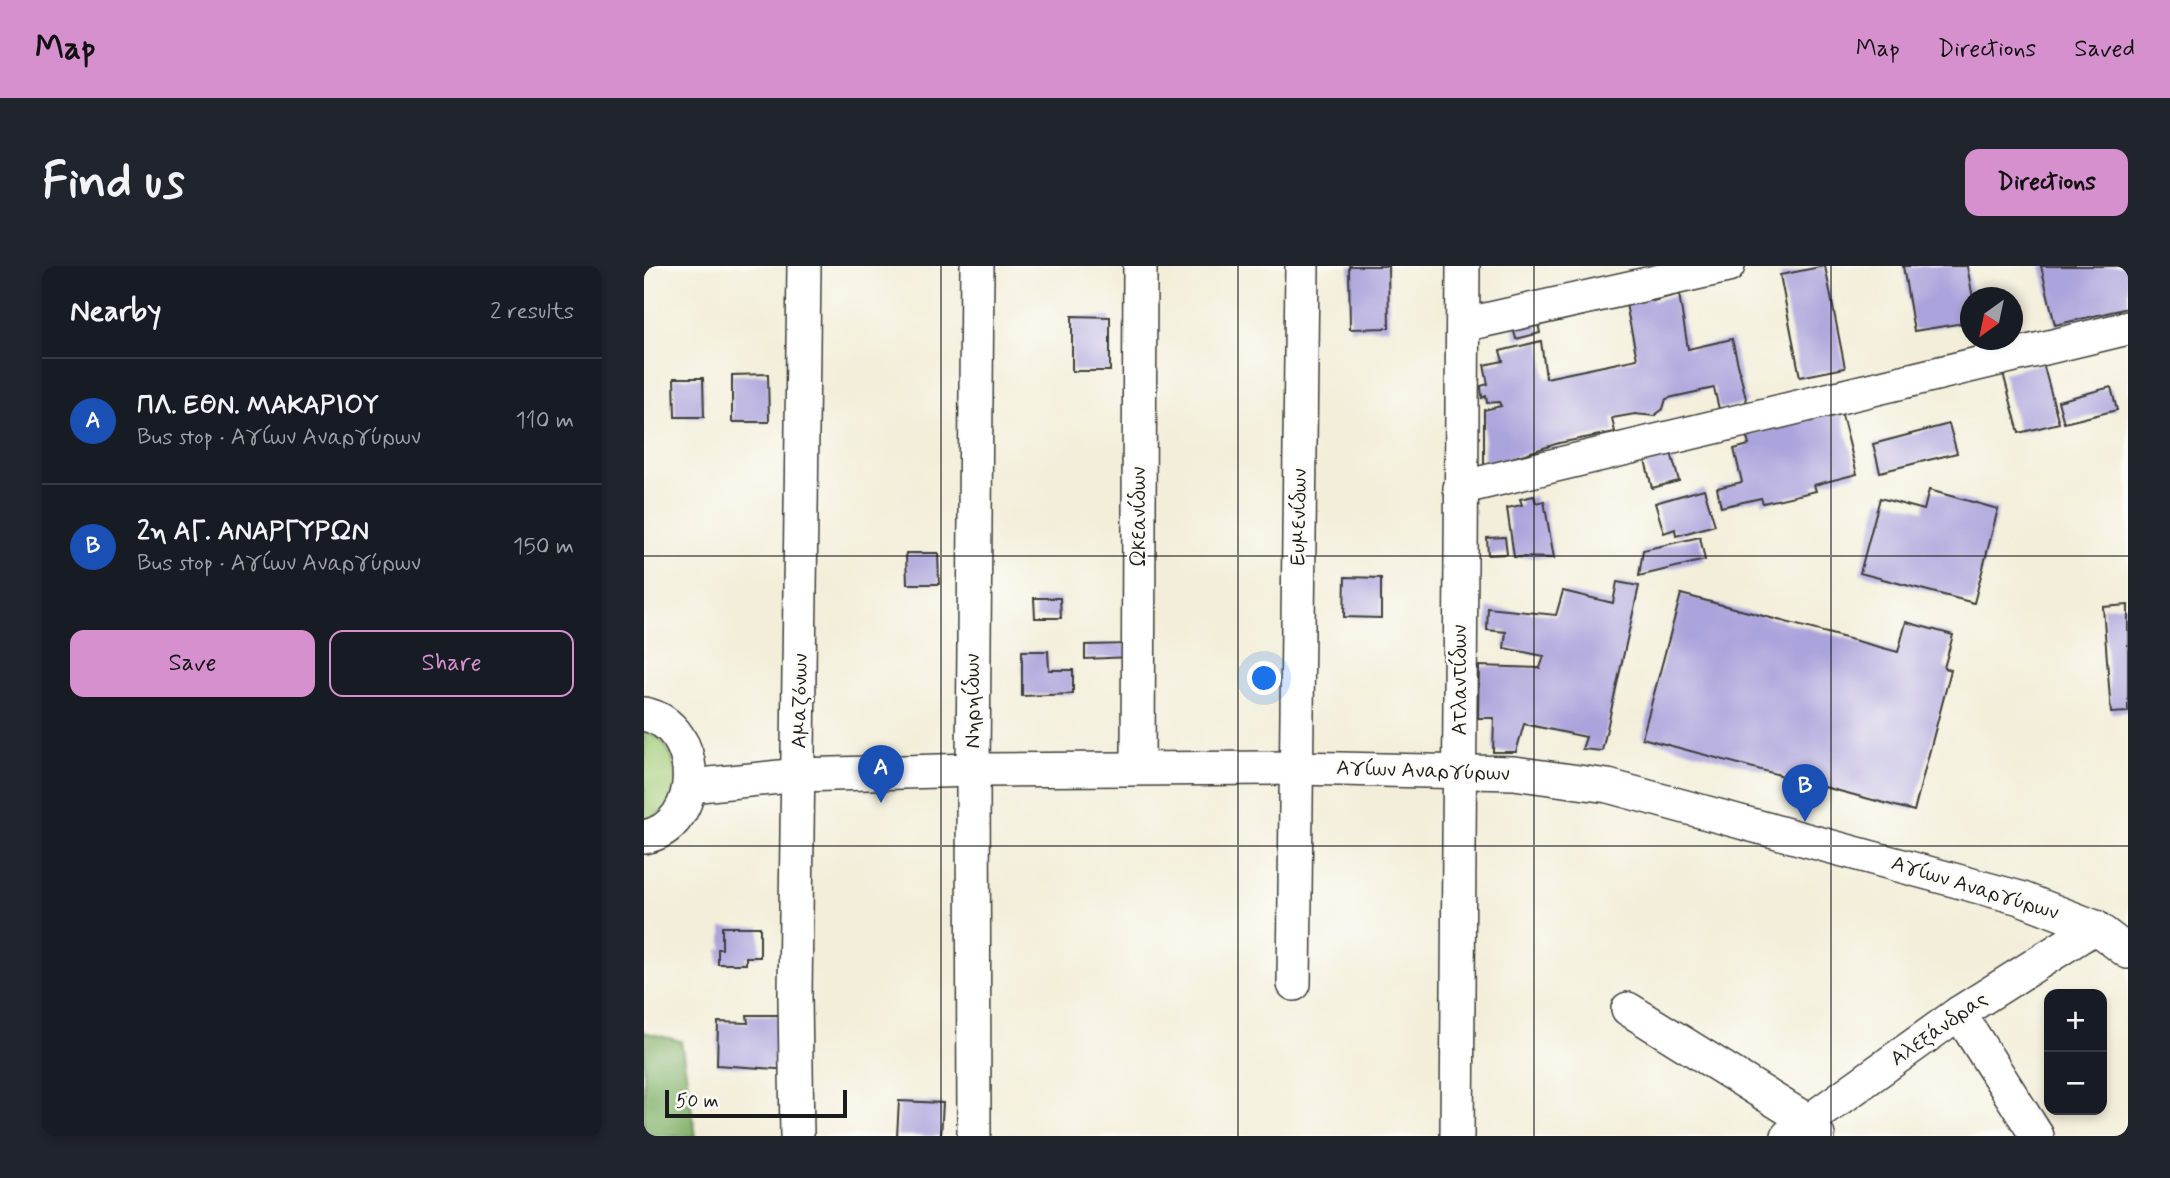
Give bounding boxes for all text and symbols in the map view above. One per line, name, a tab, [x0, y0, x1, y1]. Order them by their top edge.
text: Map	[35, 27, 95, 71]
text: Map	[1856, 34, 1900, 65]
text: Directions	[1938, 34, 2036, 65]
text: Saved	[2074, 34, 2135, 65]
button: Directions	[1965, 149, 2128, 216]
text: Find us	[42, 150, 185, 215]
north arrow	[1960, 287, 2023, 350]
text: Nearby	[70, 292, 161, 331]
text: 2 results	[490, 297, 574, 327]
text: ΠΛ. ΕΘΝ. ΜΑΚΑΡΙΟΥ	[137, 389, 379, 423]
text: A	[85, 406, 101, 436]
text: 110 m	[515, 406, 574, 436]
text: Bus stop · Αγίων Αναργύρων	[137, 423, 421, 453]
street label: Ωκεανίδων	[1125, 466, 1153, 568]
street label: Ευμενίδων	[1284, 468, 1314, 566]
text: 2η ΑΓ. ΑΝΑΡΓΥΡΩΝ	[137, 515, 369, 549]
text: B	[86, 532, 100, 562]
text: 150 m	[513, 532, 574, 562]
text: Bus stop · Αγίων Αναργύρων	[137, 549, 421, 579]
street label: Ατλαντίδων	[1446, 624, 1474, 736]
button: Save	[70, 630, 315, 697]
button: Share	[329, 630, 574, 697]
street label: Αμαζόνων	[785, 653, 815, 749]
street label: Νηρηίδων	[959, 653, 987, 749]
your location	[1247, 661, 1281, 695]
pin: A	[858, 745, 904, 803]
street label: Αγίων Αναργύρων	[1336, 754, 1510, 788]
pin: B	[1782, 764, 1828, 822]
street label: Αγίων Αναργύρων	[1888, 849, 2062, 927]
street label: Αλεξάνδρας	[1885, 985, 1993, 1073]
map controls	[2044, 989, 2107, 1115]
button: +	[2044, 989, 2107, 1052]
button: −	[2044, 1052, 2107, 1115]
scale bar	[665, 1087, 847, 1119]
text: 50 m	[676, 1089, 719, 1114]

